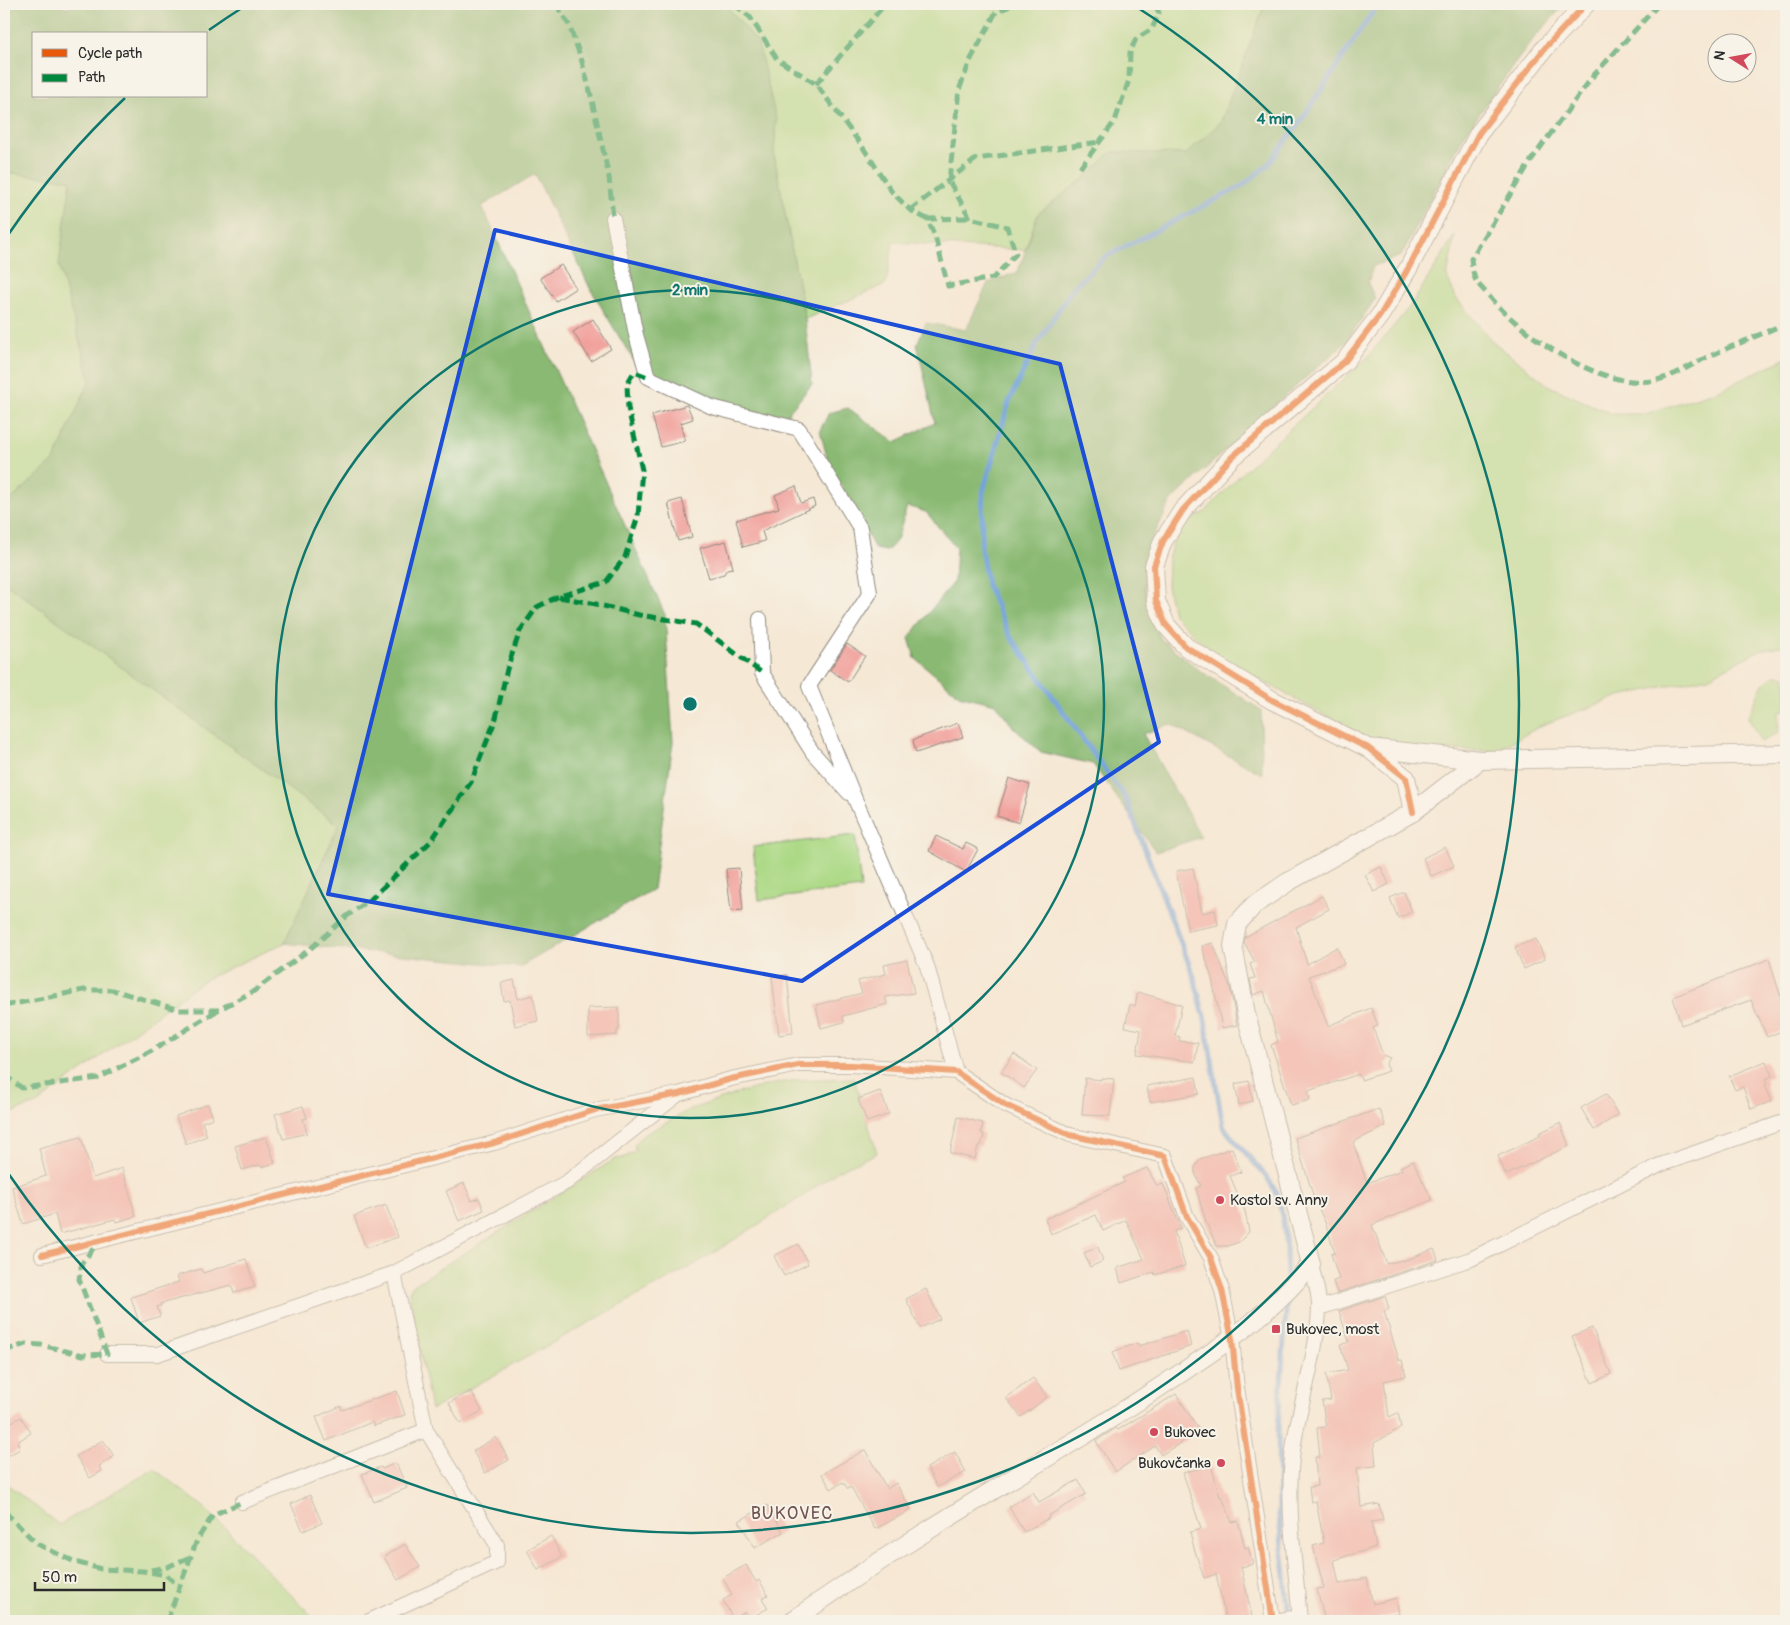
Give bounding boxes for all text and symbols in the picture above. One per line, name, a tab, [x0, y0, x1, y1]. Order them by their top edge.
legend	[32, 32, 208, 98]
north arrow	[1708, 32, 1758, 82]
text: Cycle path	[78, 44, 142, 63]
text: N	[1710, 49, 1729, 62]
text: Path	[78, 68, 105, 87]
text: 4 min	[1257, 110, 1294, 129]
text: 2 min	[672, 281, 708, 300]
centre of rings	[681, 695, 699, 713]
place label: Kostol sv. Anny	[1230, 1191, 1328, 1210]
marker: Kostol sv. Anny	[1214, 1194, 1226, 1206]
place label: Bukovec, most	[1286, 1320, 1380, 1339]
marker: Bukovec, most	[1270, 1323, 1282, 1335]
place label: Bukovec	[1164, 1423, 1216, 1442]
marker: Bukovec	[1148, 1426, 1160, 1438]
place label: Bukovčanka	[1138, 1454, 1211, 1473]
marker: Bukovčanka	[1215, 1457, 1227, 1469]
district label: BUKOVEC	[751, 1502, 833, 1525]
scale bar	[35, 1560, 164, 1592]
text: 50 m	[42, 1568, 77, 1587]

